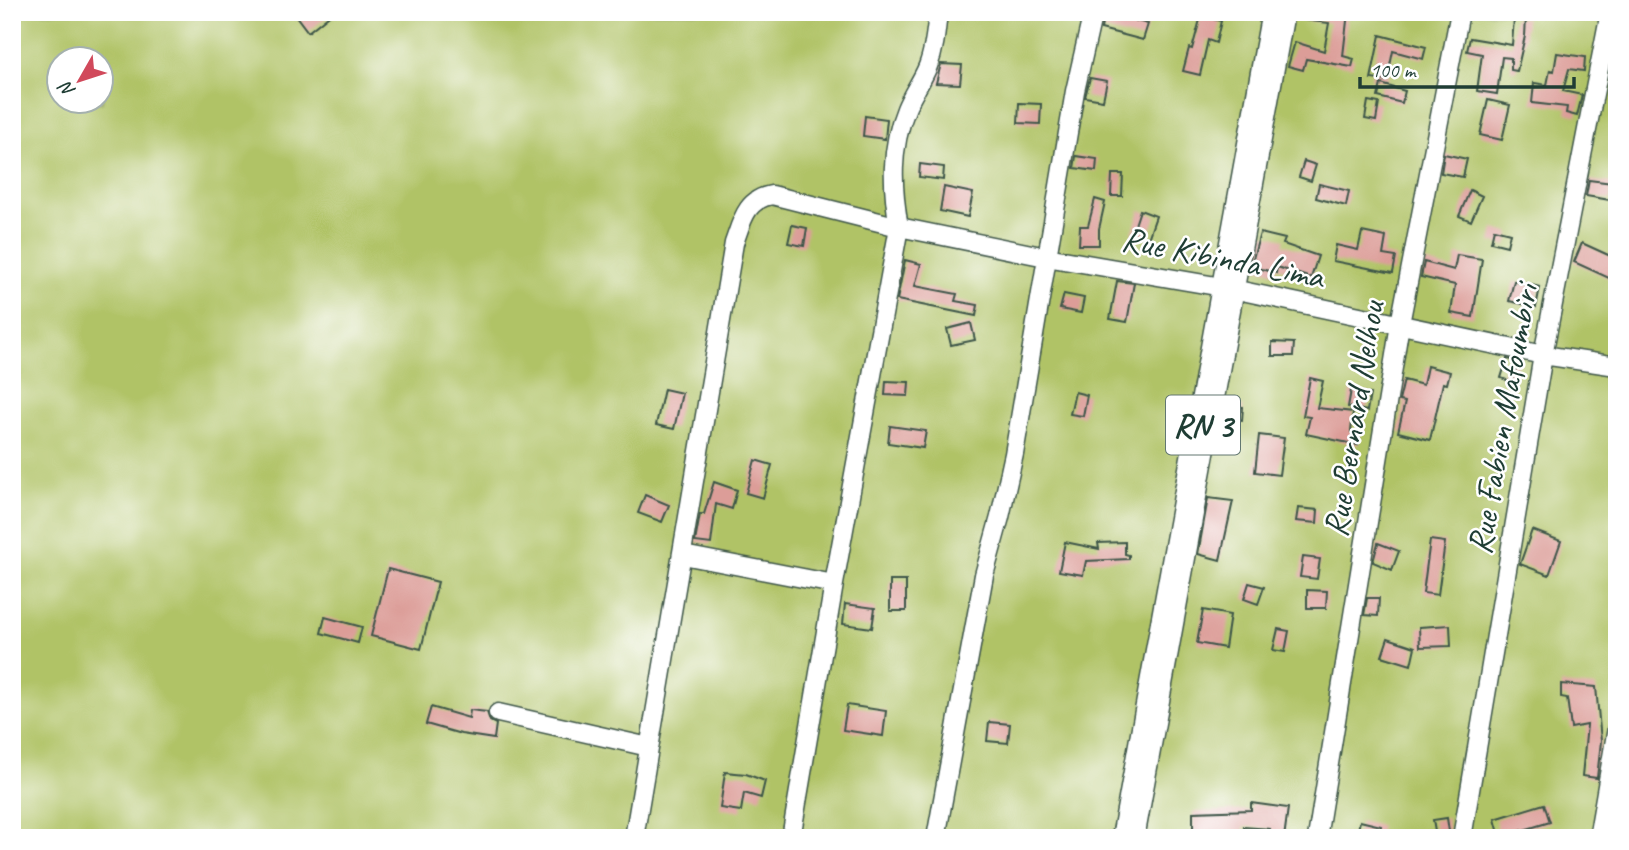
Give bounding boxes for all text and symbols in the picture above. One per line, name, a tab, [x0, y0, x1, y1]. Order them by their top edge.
north arrow	[46, 46, 116, 116]
scale bar	[1360, 46, 1573, 90]
text: 100 m	[1370, 57, 1417, 83]
text: N	[53, 75, 81, 102]
street label: Rue Kibinda Lima	[1118, 216, 1330, 300]
street label: Rue Fabien Mafoumbiri	[1457, 276, 1549, 557]
street label: Rue Bernard Nelhou	[1313, 296, 1395, 540]
road number: RN 3	[1166, 396, 1240, 454]

